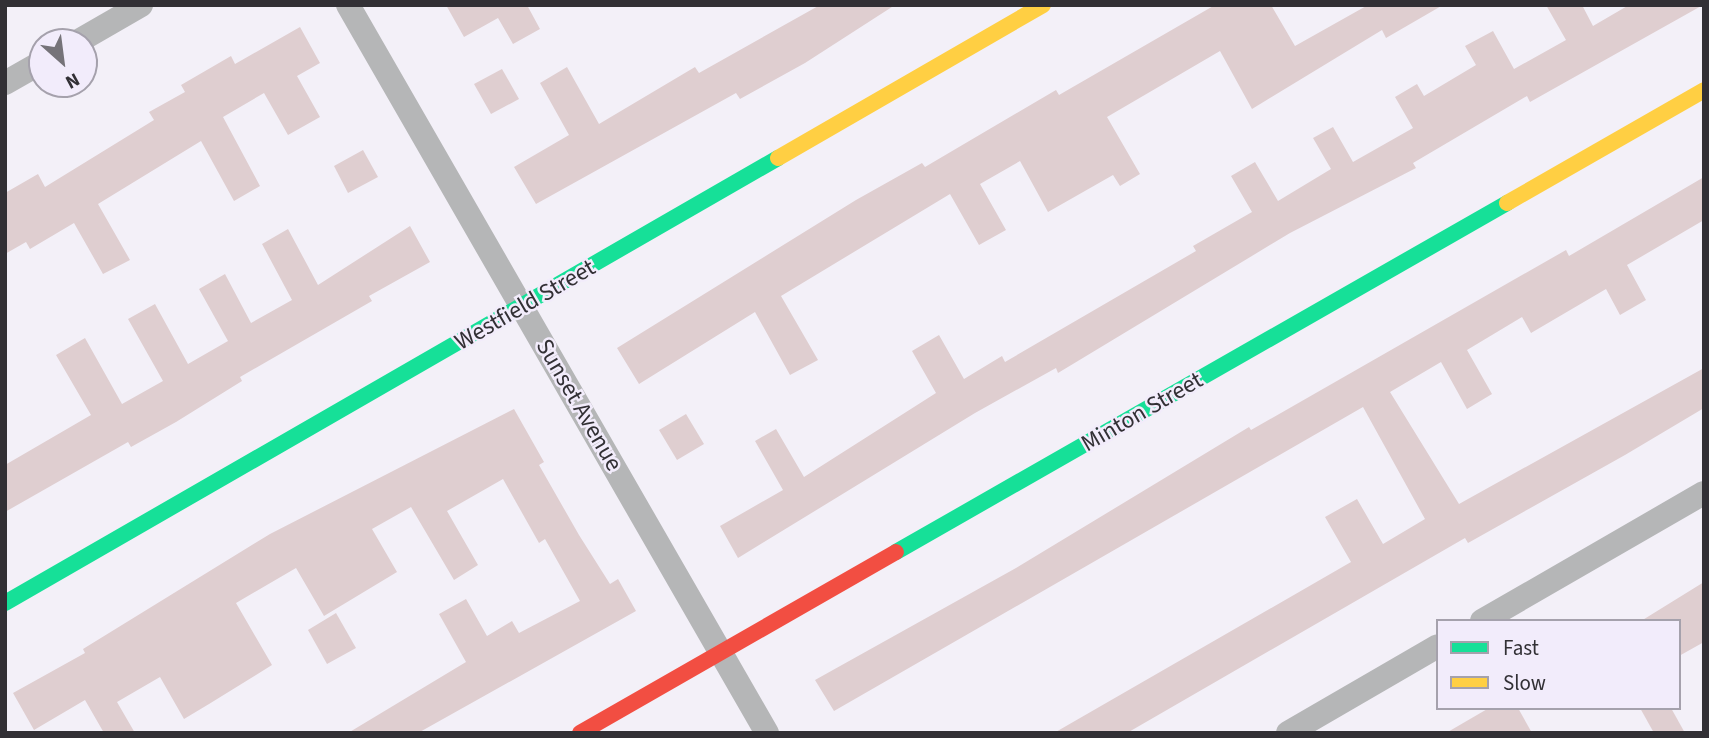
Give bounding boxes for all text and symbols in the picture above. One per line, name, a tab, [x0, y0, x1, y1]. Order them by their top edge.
north arrow	[28, 28, 98, 98]
text: N	[60, 65, 84, 95]
street label: Westfield Street	[450, 253, 600, 357]
street label: Sunset Avenue	[530, 334, 628, 476]
street label: Minton Street	[1076, 366, 1208, 458]
legend	[1436, 619, 1681, 710]
text: Fast	[1503, 633, 1539, 663]
text: Slow	[1503, 668, 1546, 698]

